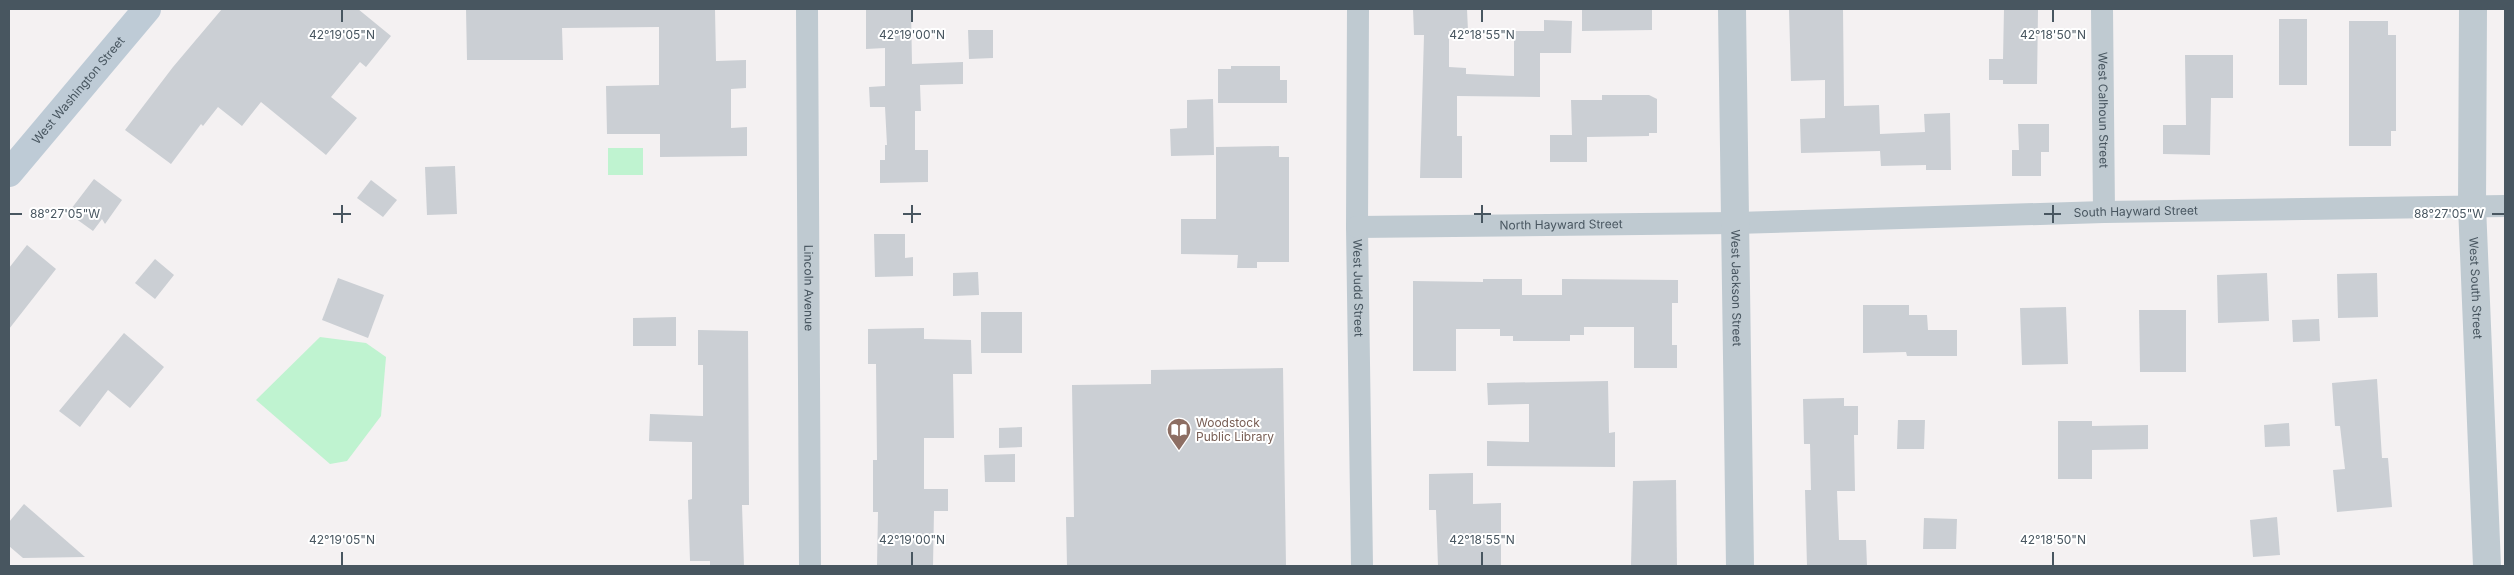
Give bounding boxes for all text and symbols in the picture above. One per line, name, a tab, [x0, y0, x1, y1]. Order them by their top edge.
text: 42°19'05"N	[309, 27, 375, 42]
text: 42°19'00"N	[879, 27, 945, 42]
text: 42°18'55"N	[1449, 27, 1515, 42]
text: 42°18'50"N	[2020, 27, 2086, 42]
street label: West Washington Street	[29, 33, 128, 147]
street label: West Calhoun Street	[2095, 52, 2112, 168]
street label: South Hayward Street	[2073, 203, 2198, 220]
text: 88°27'05"W	[30, 206, 100, 221]
text: 88°27'05"W	[2414, 206, 2484, 221]
street label: North Hayward Street	[1499, 216, 1623, 232]
street label: West Jackson Street	[1728, 229, 1745, 347]
street label: West South Street	[2466, 237, 2486, 339]
street label: West Judd Street	[1350, 239, 1367, 337]
street label: Lincoln Avenue	[801, 245, 817, 331]
place label: Woodstock Public Library	[1196, 415, 1274, 444]
library icon: Woodstock Public Library	[1166, 417, 1192, 451]
text: 42°19'05"N	[309, 532, 375, 547]
text: 42°19'00"N	[879, 532, 945, 547]
text: 42°18'55"N	[1449, 532, 1515, 547]
text: 42°18'50"N	[2020, 532, 2086, 547]

